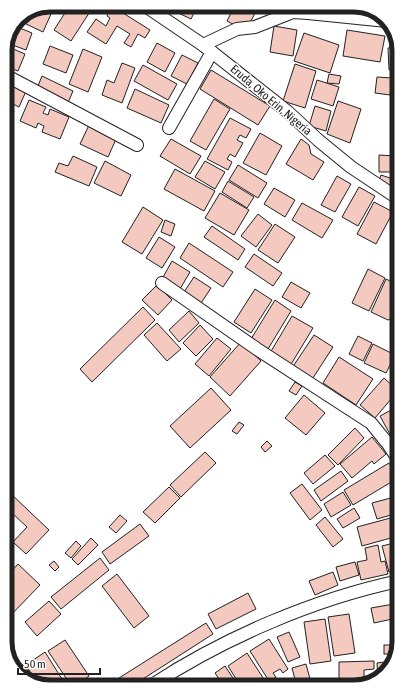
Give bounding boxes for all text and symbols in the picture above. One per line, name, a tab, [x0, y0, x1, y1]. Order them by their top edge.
street label: Eruda, Oko Erin, Nigeria	[227, 62, 315, 138]
scale bar	[18, 650, 100, 676]
text: 50 m	[24, 657, 46, 671]

